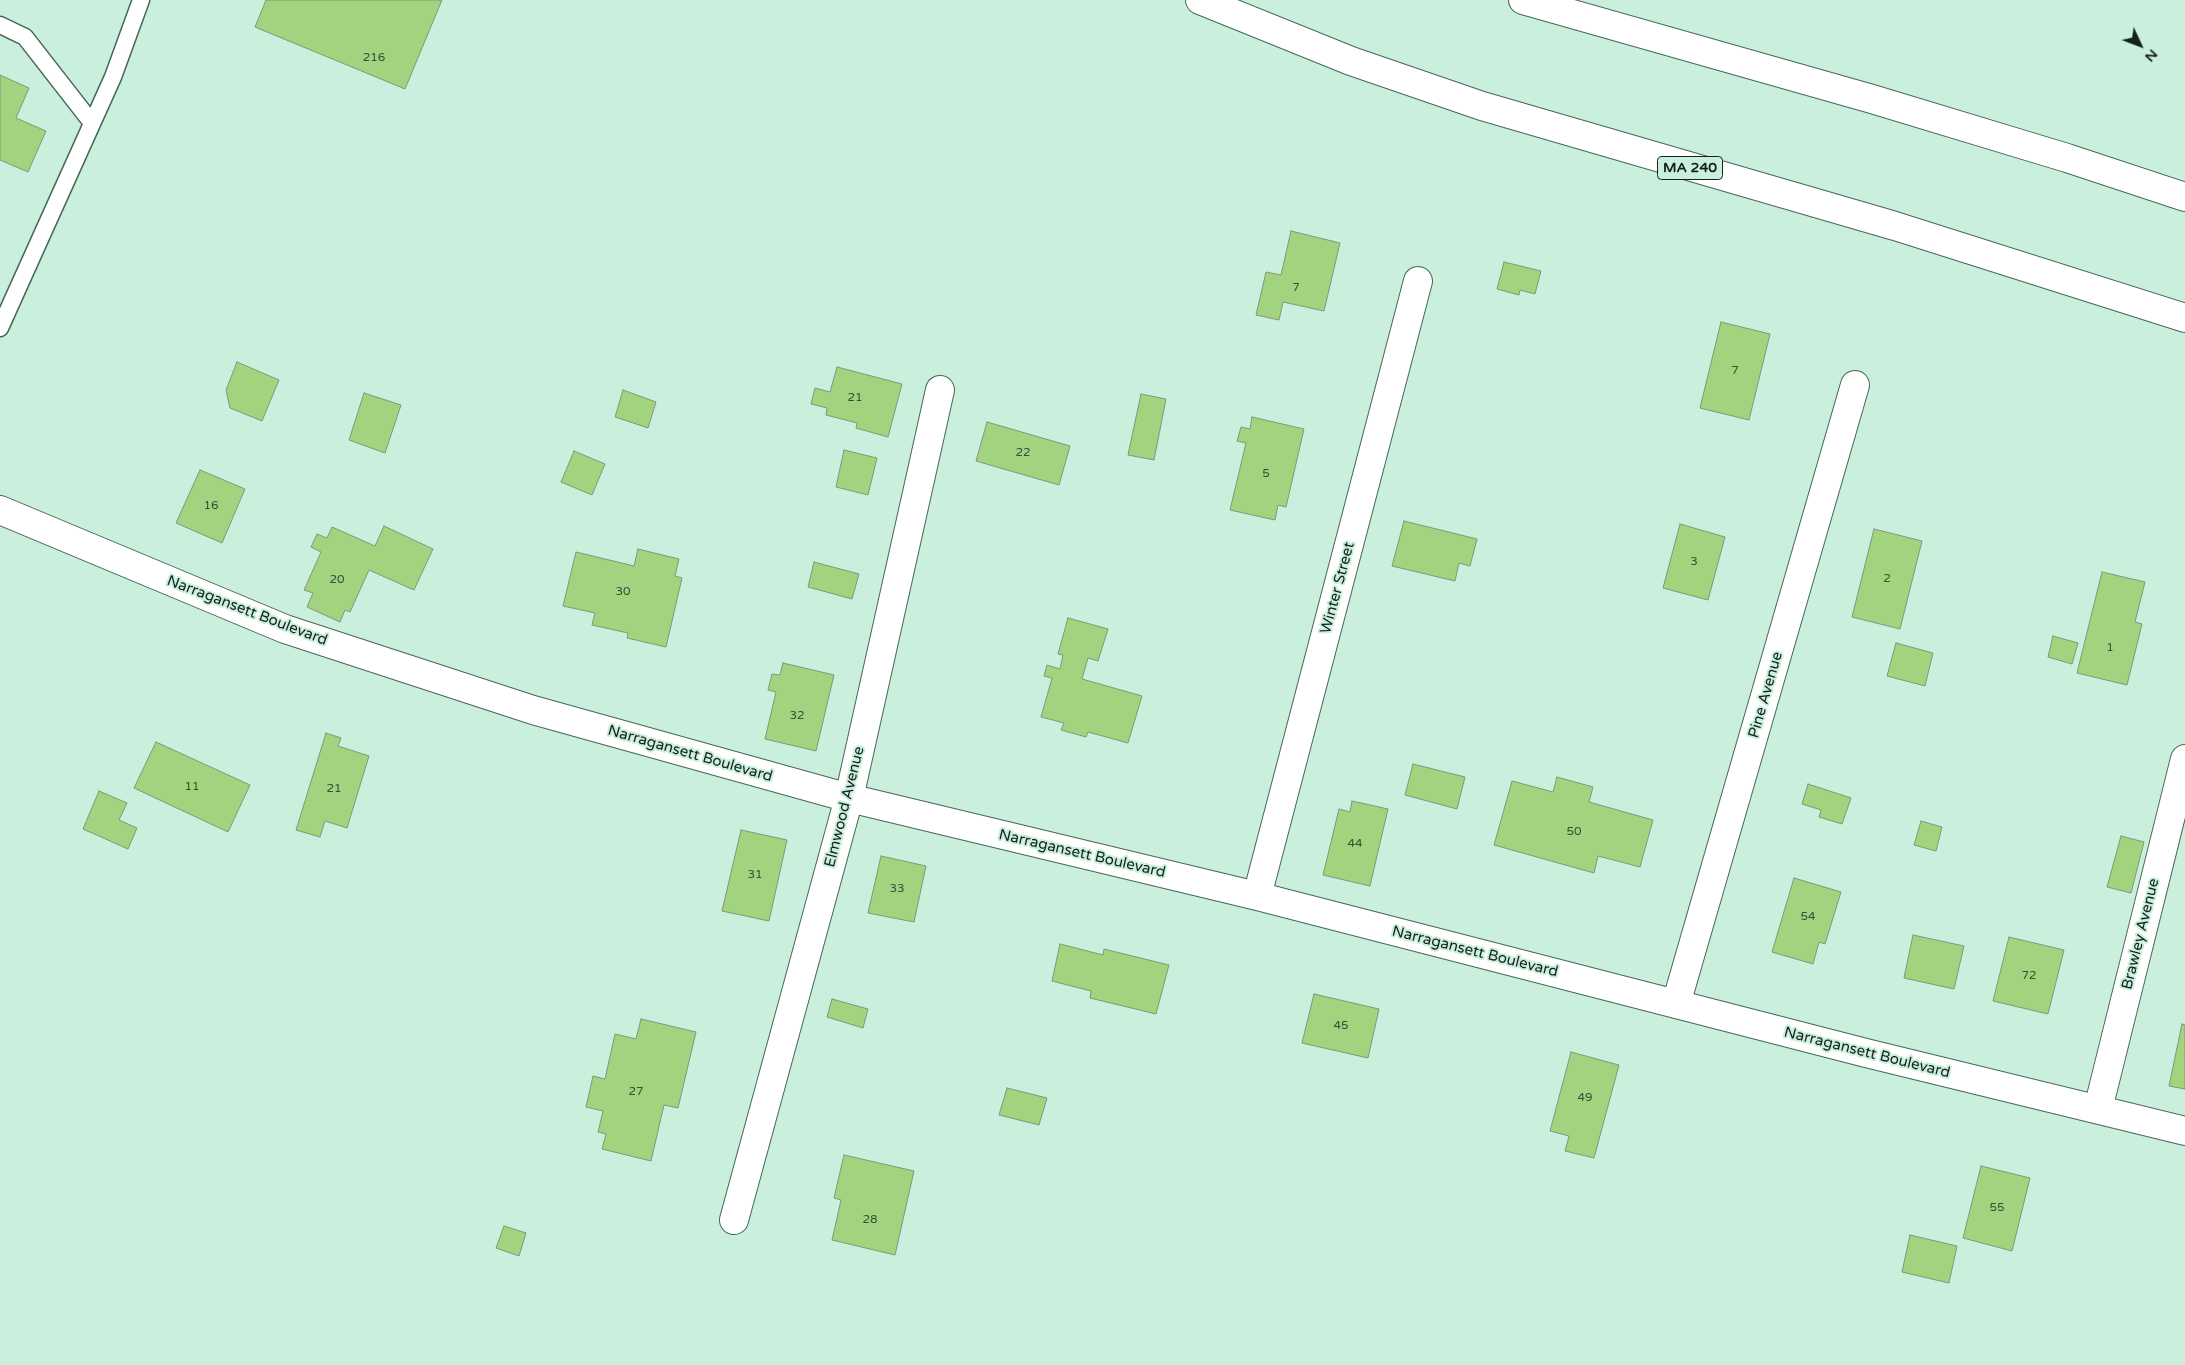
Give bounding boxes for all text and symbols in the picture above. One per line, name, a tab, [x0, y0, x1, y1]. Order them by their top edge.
north arrow	[2115, 20, 2165, 70]
text: N	[2141, 46, 2161, 65]
house number: 216	[363, 51, 385, 65]
road number: MA 240	[1658, 156, 1722, 180]
house number: 7	[1292, 281, 1300, 295]
house number: 7	[1731, 364, 1739, 378]
house number: 21	[847, 391, 863, 405]
house number: 22	[1015, 446, 1031, 460]
house number: 5	[1262, 467, 1270, 481]
house number: 16	[203, 499, 219, 513]
street label: Winter Street	[1317, 540, 1359, 636]
house number: 3	[1690, 555, 1698, 569]
street label: Narragansett Boulevard	[164, 572, 330, 650]
house number: 2	[1883, 572, 1891, 586]
house number: 20	[329, 573, 345, 587]
house number: 30	[615, 585, 631, 599]
house number: 1	[2106, 641, 2114, 655]
street label: Pine Avenue	[1745, 650, 1787, 740]
house number: 32	[789, 709, 805, 723]
street label: Narragansett Boulevard	[606, 722, 774, 786]
street label: Elmwood Avenue	[821, 745, 869, 869]
house number: 11	[184, 780, 200, 794]
house number: 21	[326, 782, 342, 796]
house number: 50	[1566, 825, 1582, 839]
street label: Narragansett Boulevard	[997, 826, 1167, 882]
house number: 44	[1347, 837, 1363, 851]
house number: 31	[747, 868, 763, 882]
street label: Brawley Avenue	[2118, 877, 2164, 991]
house number: 33	[889, 882, 905, 896]
house number: 54	[1800, 910, 1816, 924]
street label: Narragansett Boulevard	[1390, 923, 1560, 981]
house number: 72	[2021, 969, 2037, 983]
house number: 45	[1333, 1019, 1349, 1033]
street label: Narragansett Boulevard	[1782, 1024, 1952, 1082]
house number: 27	[628, 1085, 644, 1099]
house number: 49	[1577, 1091, 1593, 1105]
house number: 55	[1989, 1201, 2005, 1215]
house number: 28	[862, 1213, 878, 1227]

